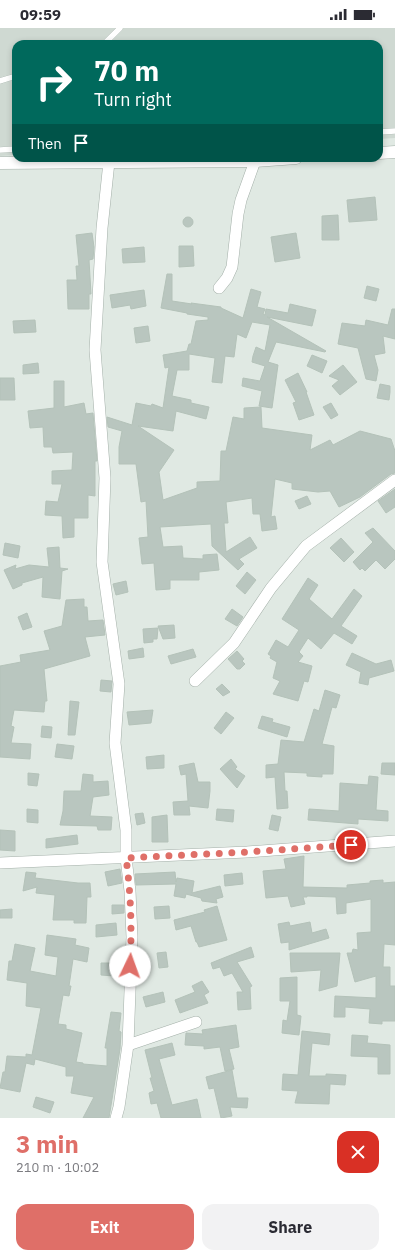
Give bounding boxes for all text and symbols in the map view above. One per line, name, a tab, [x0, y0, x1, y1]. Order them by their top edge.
text: 09:59	[20, 5, 61, 24]
text: 70 m	[94, 52, 159, 89]
icon: right	[28, 56, 80, 108]
text: Turn right	[94, 88, 172, 111]
icon: arrive	[70, 132, 92, 154]
text: Then	[28, 134, 62, 153]
pin	[334, 828, 368, 862]
icon: arrive	[340, 834, 362, 856]
position arrow	[109, 945, 151, 987]
text: 3 min	[16, 1128, 79, 1160]
button: close	[337, 1131, 379, 1173]
text: 210 m · 10:02	[16, 1159, 99, 1176]
button: Exit	[16, 1204, 194, 1250]
button: Share	[202, 1204, 379, 1250]

